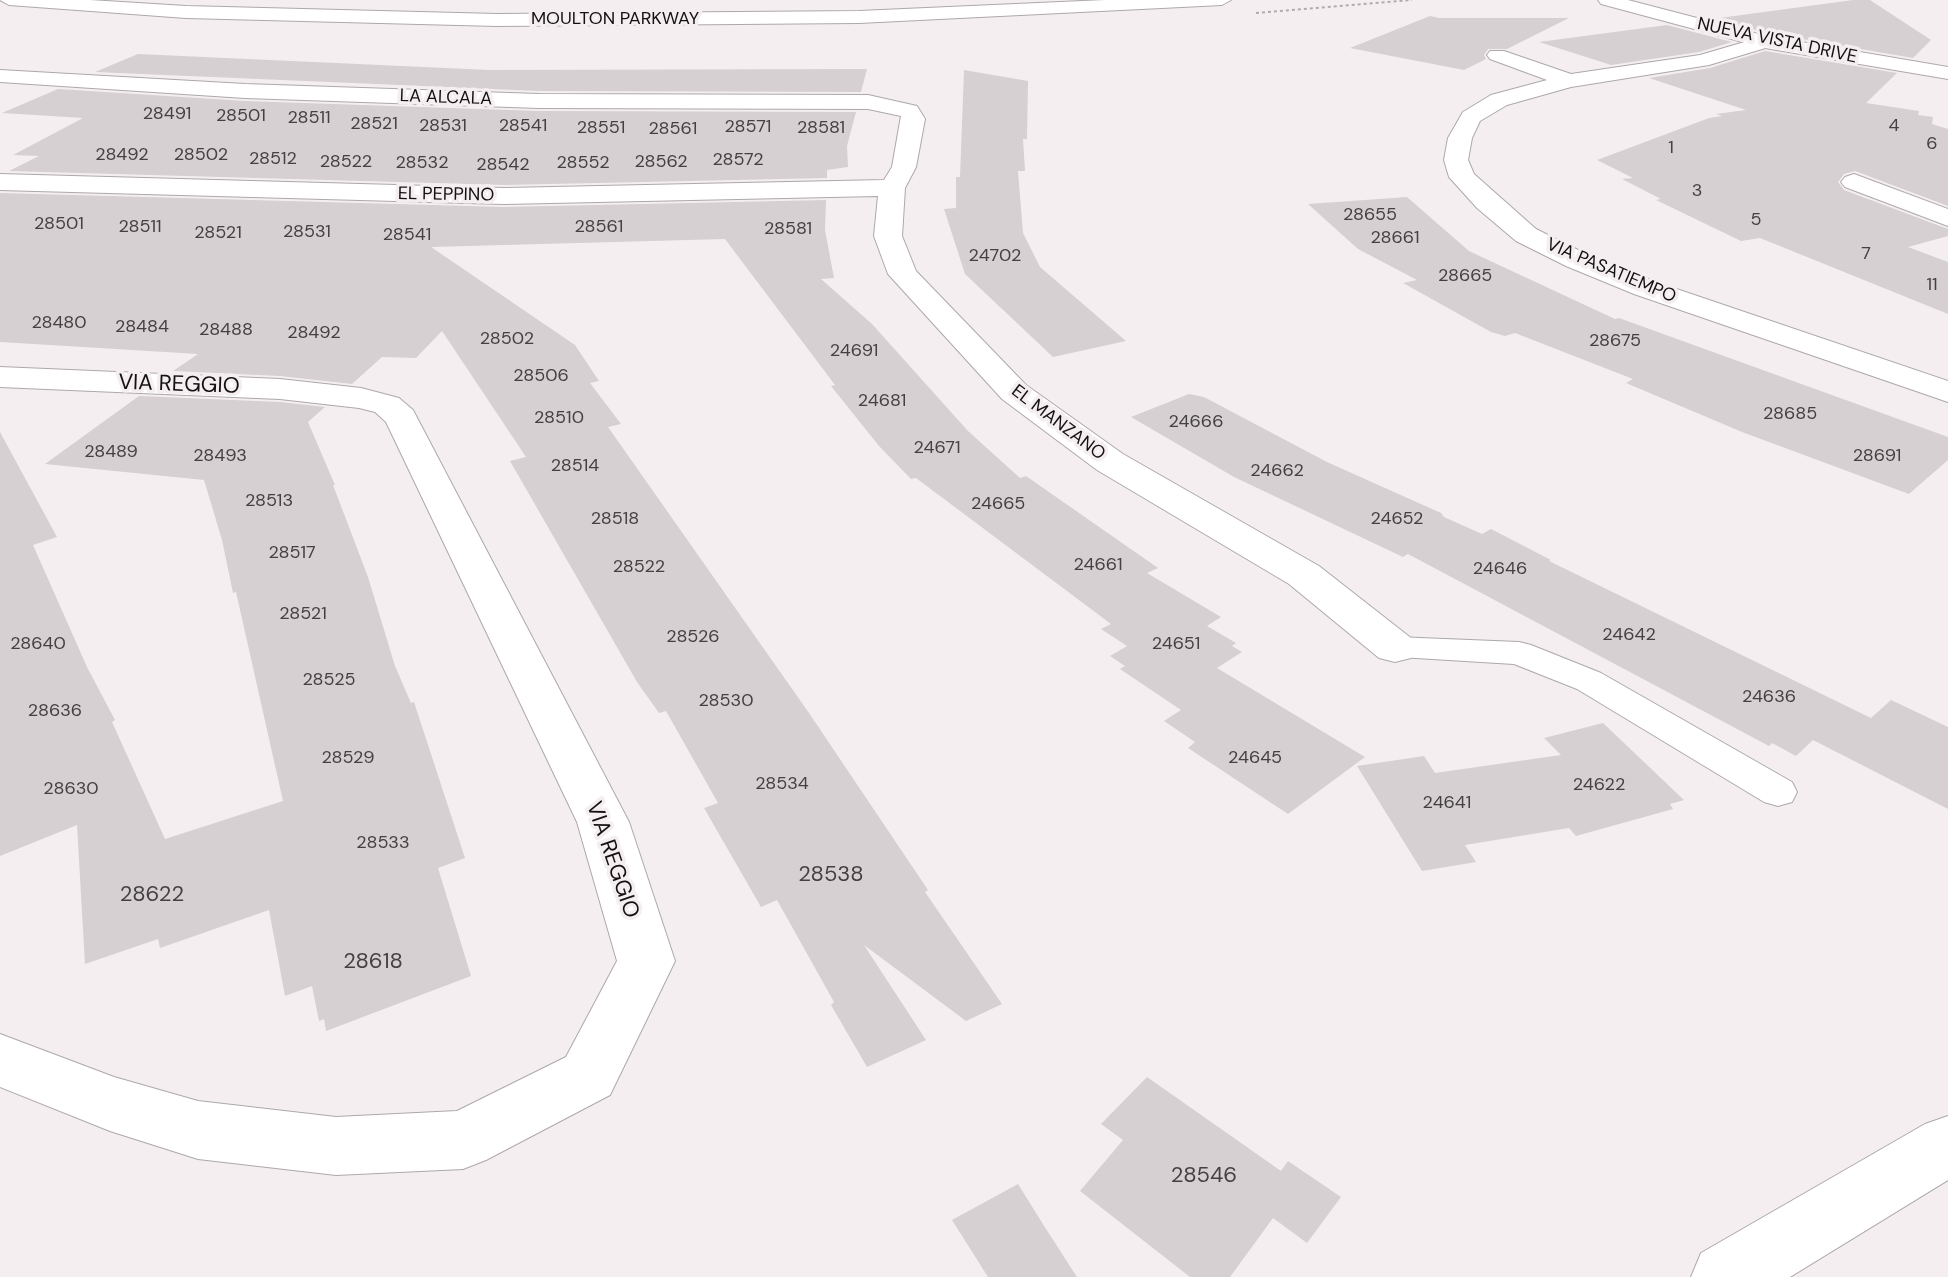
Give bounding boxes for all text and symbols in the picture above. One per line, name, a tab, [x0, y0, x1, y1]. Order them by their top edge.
street label: MOULTON PARKWAY	[531, 8, 699, 30]
street label: NUEVA VISTA DRIVE	[1695, 14, 1859, 68]
street label: LA ALCALA	[399, 86, 493, 110]
house number: 28491	[143, 103, 191, 125]
house number: 28501	[216, 105, 266, 127]
house number: 28511	[287, 107, 331, 129]
house number: 28521	[350, 113, 398, 135]
house number: 28531	[419, 115, 467, 137]
house number: 28541	[499, 115, 547, 137]
house number: 4	[1889, 115, 1899, 137]
house number: 28571	[725, 116, 771, 138]
house number: 28551	[577, 117, 625, 139]
house number: 28581	[797, 117, 845, 139]
house number: 28561	[649, 118, 697, 140]
house number: 6	[1926, 133, 1938, 155]
house number: 1	[1668, 137, 1674, 159]
house number: 28492	[95, 144, 149, 166]
house number: 28502	[174, 144, 228, 166]
house number: 28512	[249, 148, 297, 170]
house number: 28572	[712, 149, 764, 171]
house number: 28522	[320, 151, 372, 173]
house number: 28562	[634, 151, 688, 173]
house number: 28532	[396, 152, 448, 174]
house number: 28552	[556, 152, 610, 174]
house number: 28542	[476, 154, 530, 176]
house number: 3	[1692, 180, 1702, 202]
street label: EL PEPPINO	[398, 183, 494, 207]
house number: 28655	[1343, 204, 1397, 226]
house number: 5	[1751, 209, 1761, 231]
house number: 28501	[34, 213, 84, 235]
house number: 28511	[118, 216, 162, 238]
house number: 28561	[575, 216, 623, 238]
house number: 28581	[764, 218, 812, 240]
house number: 28531	[283, 221, 331, 243]
house number: 28521	[194, 222, 242, 244]
house number: 28541	[383, 224, 431, 246]
house number: 28661	[1370, 227, 1420, 249]
street label: VIA PASATIEMPO	[1543, 234, 1679, 308]
house number: 7	[1861, 243, 1871, 265]
house number: 24702	[969, 245, 1021, 267]
house number: 28665	[1438, 265, 1492, 287]
house number: 11	[1926, 274, 1938, 296]
house number: 28480	[31, 312, 87, 334]
house number: 28484	[115, 316, 169, 338]
house number: 28488	[199, 319, 253, 341]
house number: 28492	[287, 322, 341, 344]
house number: 28502	[480, 328, 534, 350]
house number: 28675	[1589, 330, 1641, 352]
house number: 24691	[830, 340, 878, 362]
house number: 28506	[513, 365, 569, 387]
street label: VIA REGGIO	[118, 370, 240, 400]
street label: EL MANZANO	[1007, 381, 1109, 465]
house number: 24681	[858, 390, 906, 412]
house number: 28685	[1763, 403, 1817, 425]
house number: 28510	[534, 407, 584, 429]
house number: 24666	[1169, 411, 1223, 433]
house number: 24671	[913, 437, 961, 459]
house number: 28489	[84, 441, 138, 463]
house number: 28493	[193, 445, 247, 467]
house number: 28691	[1853, 445, 1901, 467]
house number: 28514	[551, 455, 599, 477]
house number: 24662	[1250, 460, 1304, 482]
house number: 28513	[245, 490, 293, 512]
house number: 24665	[971, 493, 1025, 515]
house number: 28518	[591, 508, 639, 530]
house number: 24652	[1371, 508, 1423, 530]
house number: 28517	[268, 542, 316, 564]
house number: 24661	[1073, 554, 1123, 576]
house number: 28522	[613, 556, 665, 578]
house number: 24646	[1473, 558, 1527, 580]
house number: 28521	[279, 603, 327, 625]
house number: 24642	[1602, 624, 1656, 646]
house number: 28526	[666, 626, 720, 648]
house number: 28640	[10, 633, 66, 655]
house number: 24651	[1152, 633, 1200, 655]
house number: 28525	[302, 669, 356, 691]
house number: 24636	[1742, 686, 1796, 708]
house number: 28530	[699, 690, 753, 712]
house number: 28636	[28, 700, 82, 722]
house number: 28529	[321, 747, 375, 769]
house number: 24645	[1228, 747, 1282, 769]
house number: 28534	[755, 773, 809, 795]
house number: 24622	[1573, 774, 1625, 796]
house number: 28630	[43, 778, 99, 800]
house number: 24641	[1423, 792, 1471, 814]
street label: VIA REGGIO	[580, 798, 644, 922]
house number: 28533	[356, 832, 410, 854]
house number: 28538	[798, 862, 864, 888]
house number: 28622	[120, 882, 184, 908]
house number: 28618	[343, 949, 403, 975]
house number: 28546	[1171, 1163, 1237, 1189]

